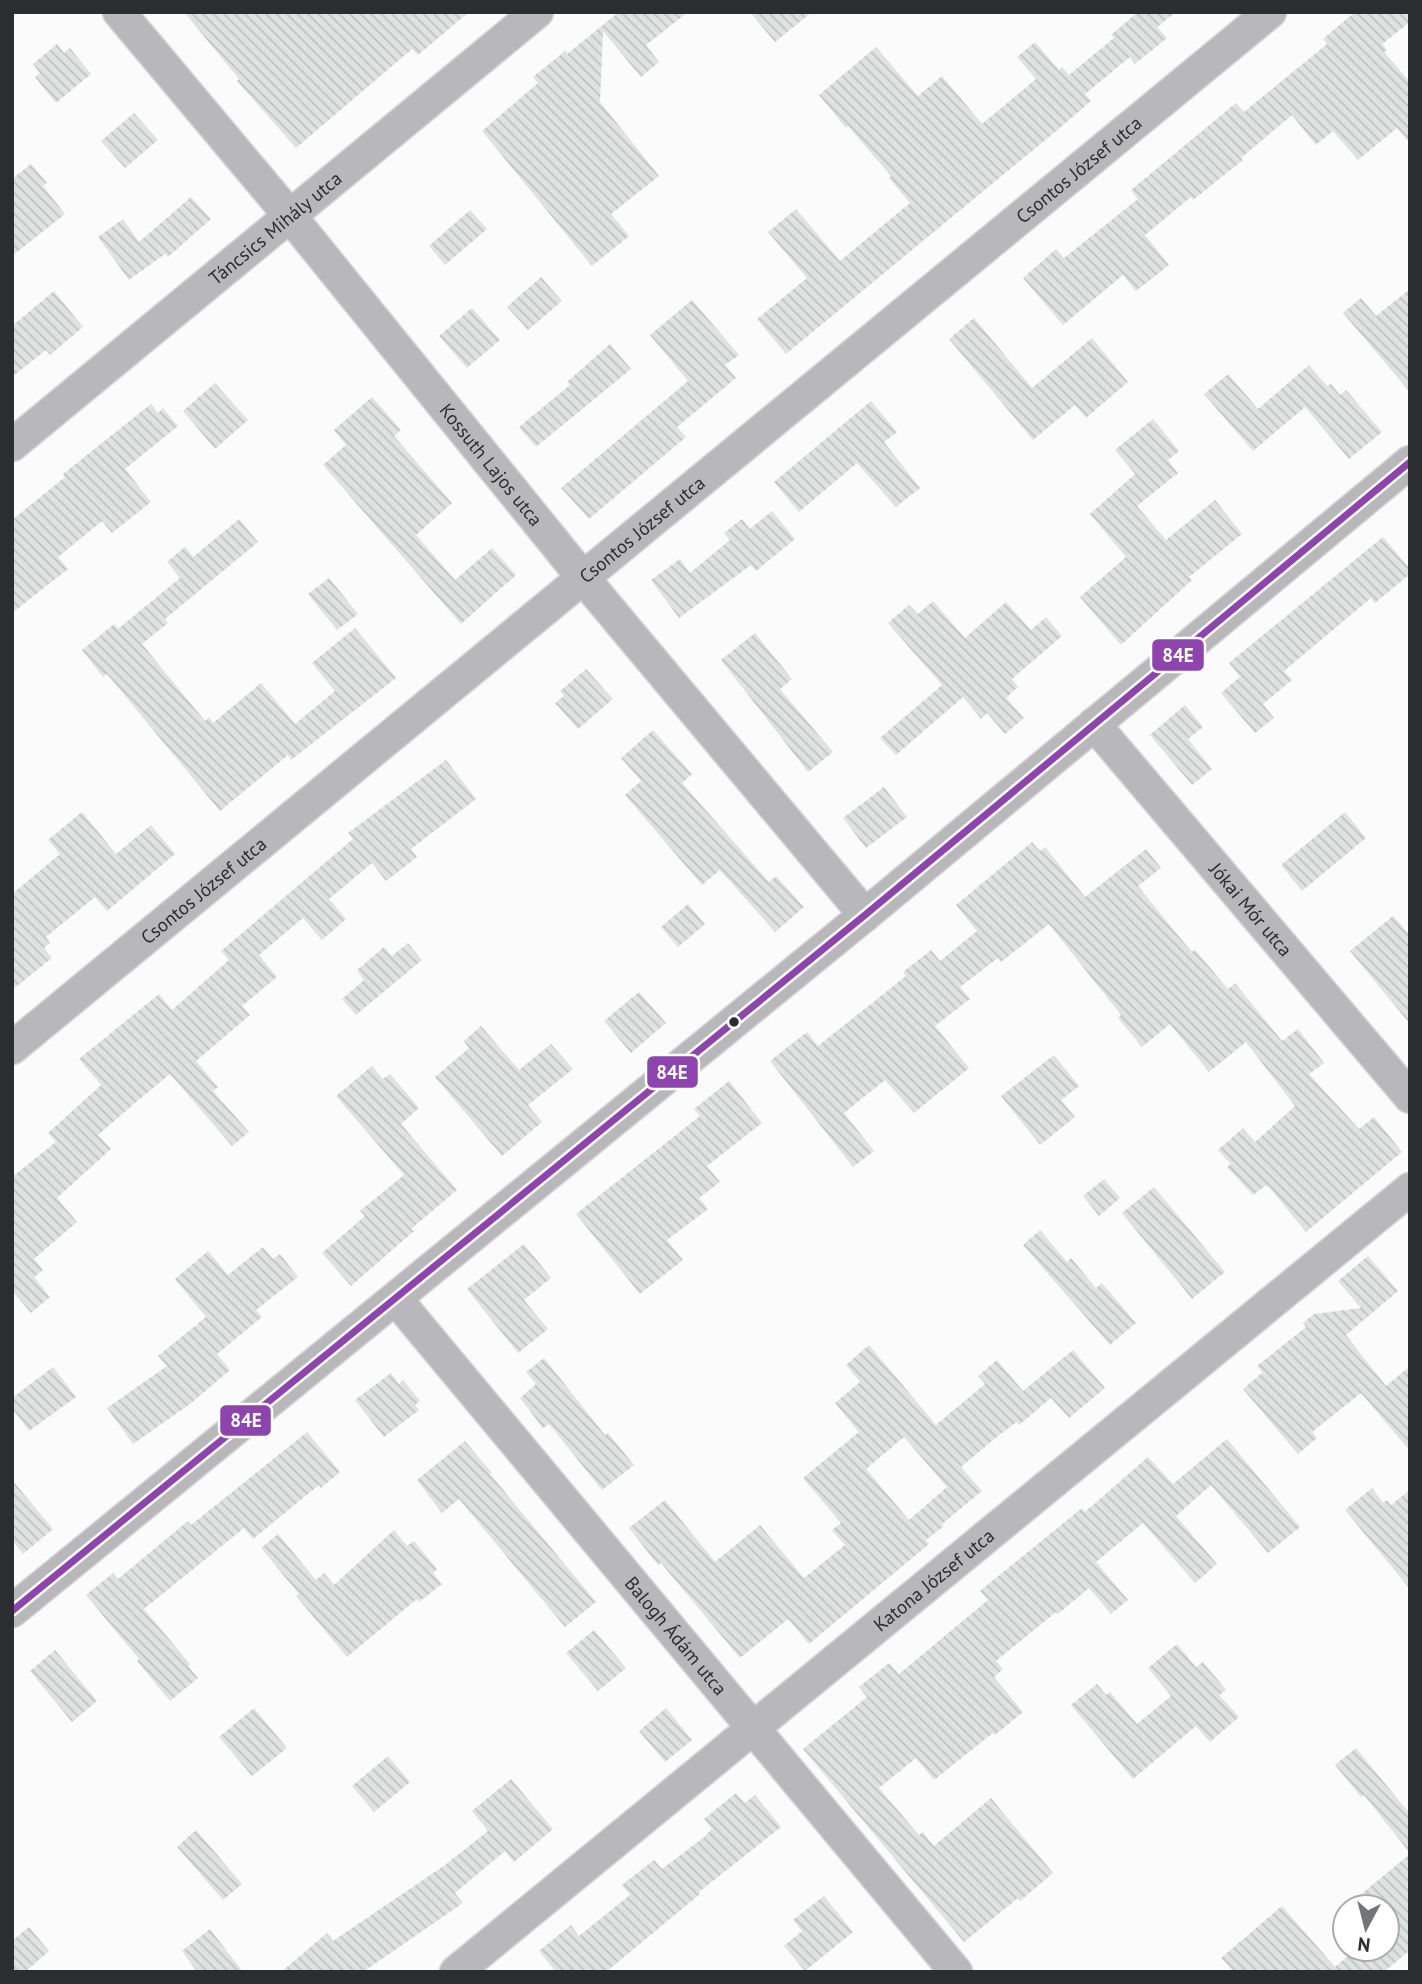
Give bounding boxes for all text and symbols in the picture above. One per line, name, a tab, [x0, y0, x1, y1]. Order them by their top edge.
street label: Csontos József utca	[1011, 111, 1147, 228]
street label: Táncsics Mihály utca	[204, 166, 347, 290]
street label: Kossuth Lajos utca	[435, 398, 548, 531]
street label: Csontos József utca	[574, 470, 710, 588]
line badge: 84E	[1151, 638, 1205, 672]
text: 84E	[1162, 643, 1194, 667]
street label: Csontos József utca	[136, 832, 271, 949]
street label: Jókai Mór utca	[1204, 857, 1298, 961]
unlabelled marker	[727, 1015, 741, 1029]
line badge: 84E	[646, 1055, 699, 1089]
text: 84E	[656, 1060, 688, 1084]
line badge: 84E	[219, 1404, 272, 1437]
text: 84E	[230, 1408, 262, 1432]
street label: Katona József utca	[868, 1523, 999, 1636]
street label: Balogh Ádám utca	[620, 1571, 732, 1700]
north arrow	[1331, 1893, 1401, 1963]
text: N	[1356, 1932, 1372, 1958]

